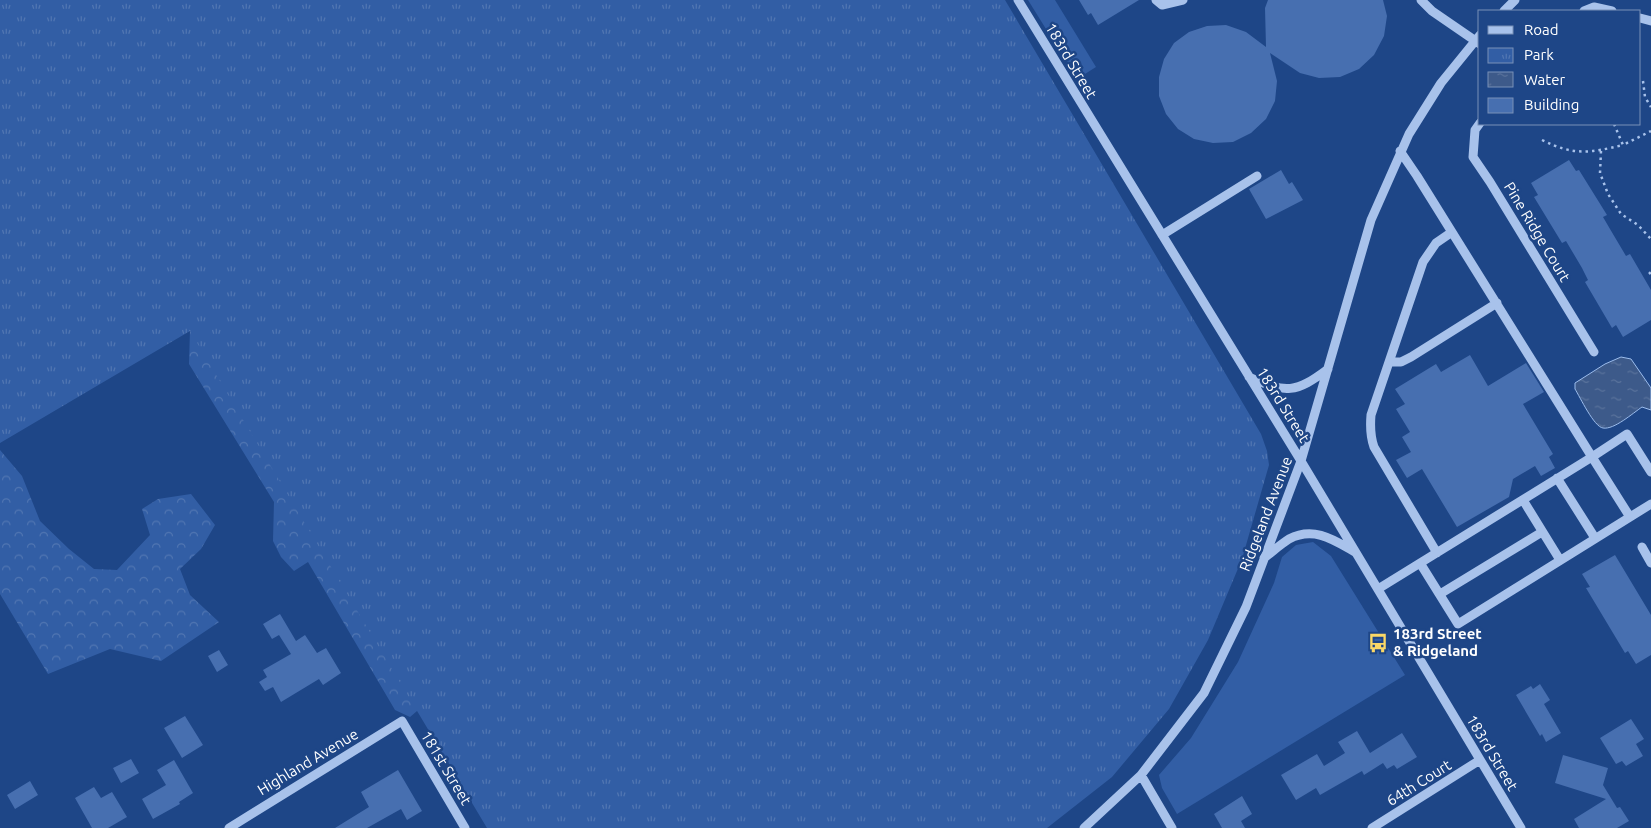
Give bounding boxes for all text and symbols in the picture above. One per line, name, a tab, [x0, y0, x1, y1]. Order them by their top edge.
legend	[1478, 10, 1641, 125]
street label: 183rd Street	[1042, 20, 1101, 102]
text: Road	[1524, 21, 1559, 38]
text: Park	[1524, 46, 1554, 63]
text: Water	[1524, 71, 1565, 88]
text: Building	[1524, 96, 1579, 113]
street label: Pine Ridge Court	[1501, 179, 1574, 285]
street label: 183rd Street	[1254, 364, 1313, 445]
street label: Ridgeland Avenue	[1236, 454, 1295, 574]
place label: 183rd Street & Ridgeland	[1393, 625, 1482, 659]
bus stop icon: 183rd Street & Ridgeland	[1367, 632, 1389, 654]
street label: 183rd Street	[1463, 712, 1522, 794]
street label: Highland Avenue	[254, 725, 361, 798]
street label: 181st Street	[418, 728, 475, 808]
street label: 64th Court	[1383, 756, 1454, 809]

